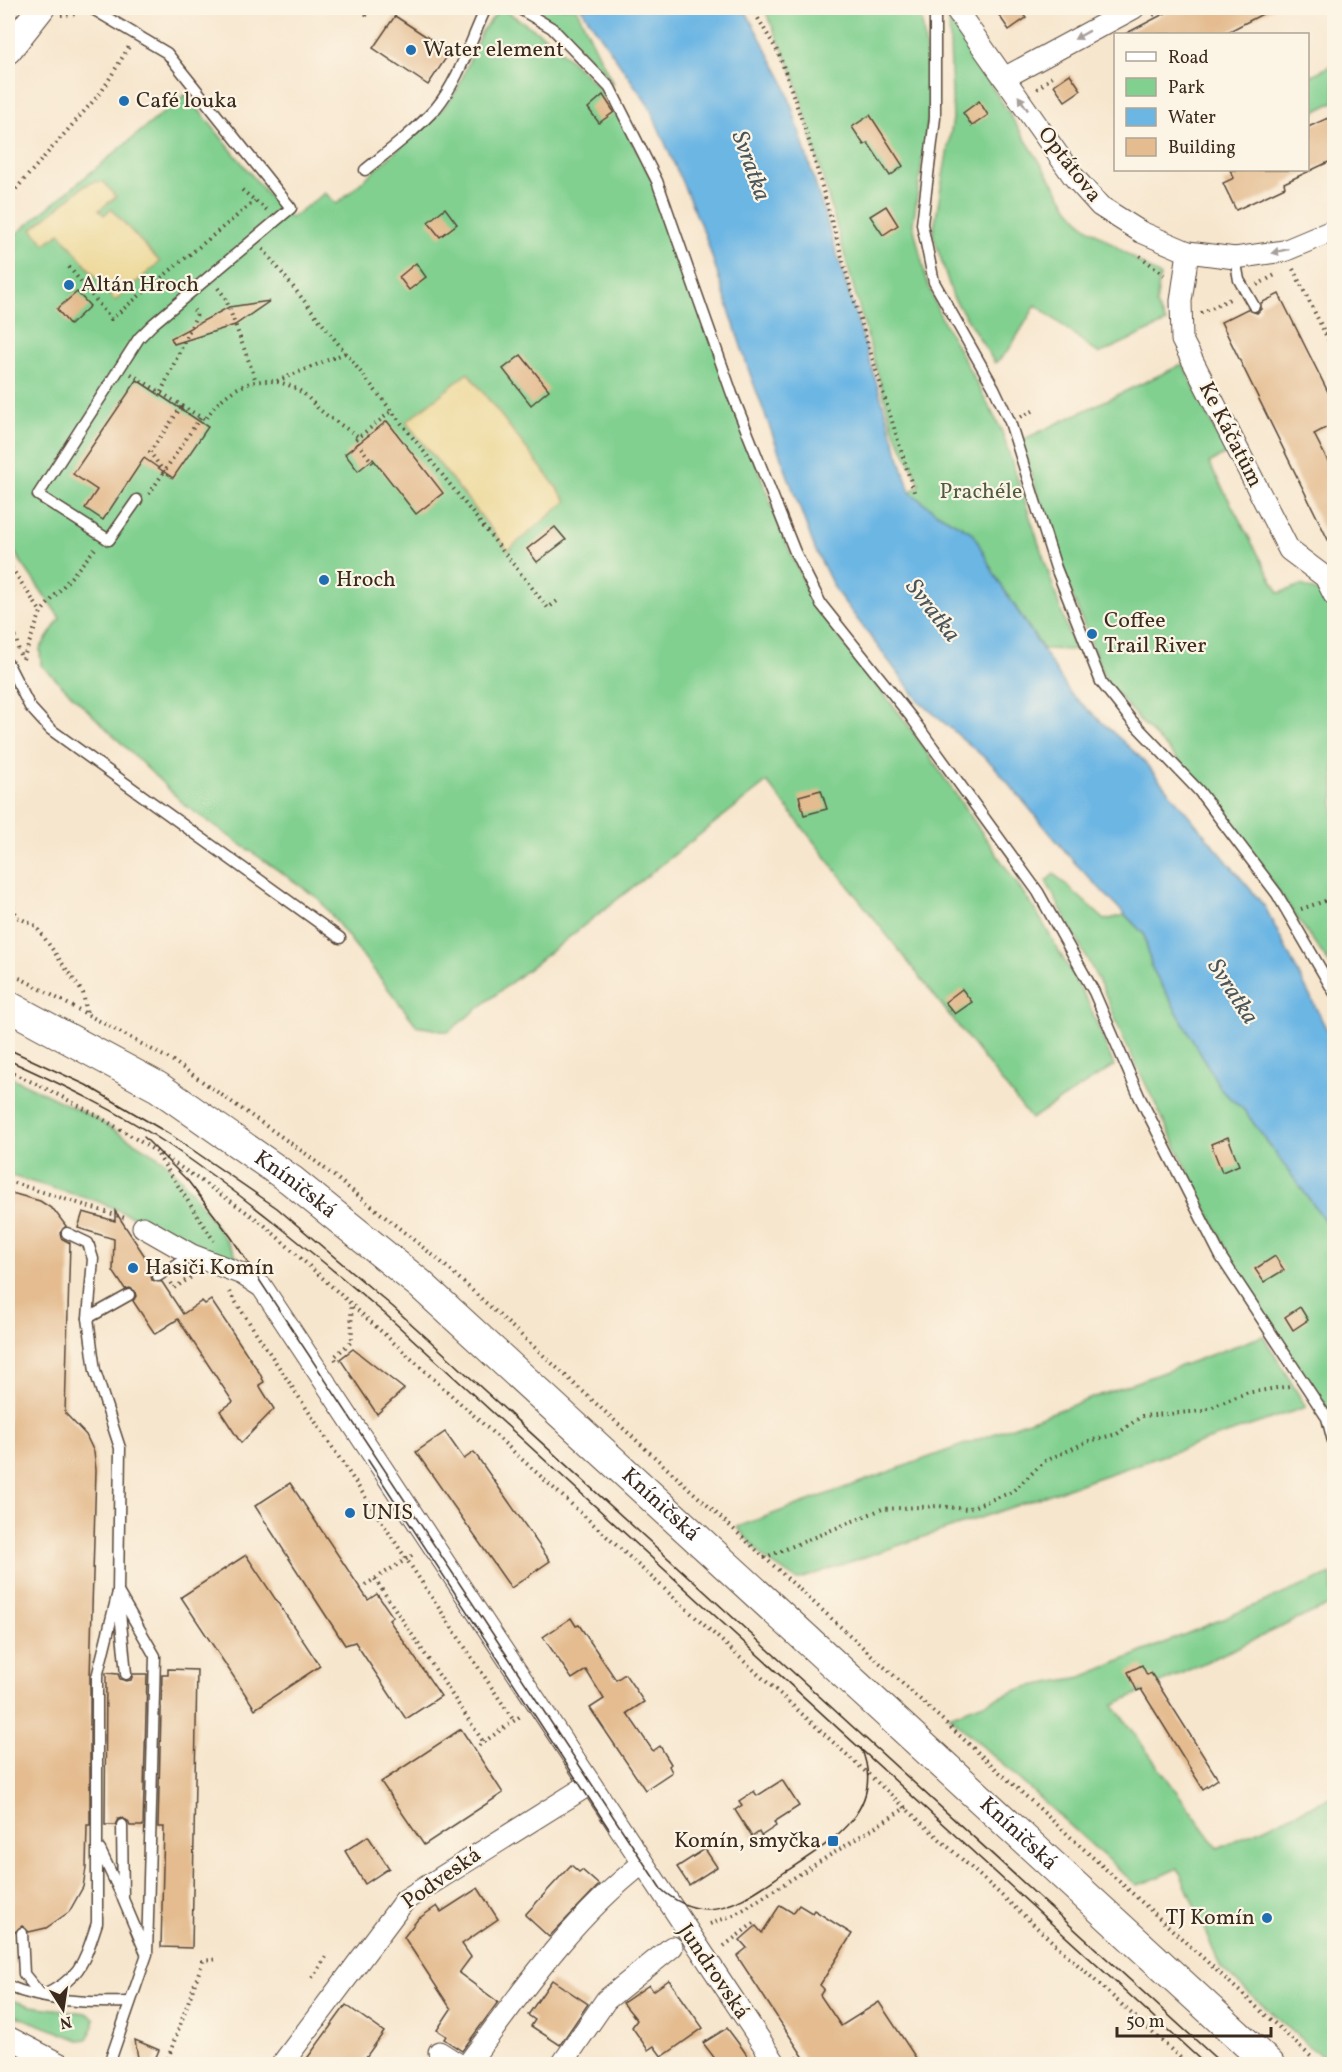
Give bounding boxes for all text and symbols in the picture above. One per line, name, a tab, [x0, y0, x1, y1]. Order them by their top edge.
one-way arrow	[1074, 30, 1091, 40]
legend	[1114, 33, 1309, 171]
place label: Water element	[423, 35, 564, 66]
marker: Water element	[404, 43, 418, 57]
text: Road	[1168, 46, 1209, 71]
text: Park	[1168, 76, 1205, 101]
place label: Café louka	[136, 86, 237, 117]
marker: Café louka	[117, 94, 131, 108]
one-way arrow	[1017, 96, 1029, 112]
text: Water	[1168, 106, 1216, 131]
street label: Optátova	[1030, 121, 1109, 209]
water label: Svratka	[722, 126, 778, 206]
text: Building	[1168, 136, 1236, 161]
one-way arrow	[1270, 247, 1289, 256]
place label: Altán Hroch	[81, 270, 199, 301]
marker: Altán Hroch	[62, 278, 76, 292]
street label: Ke Káčatům	[1190, 377, 1270, 493]
park label: Prachéle	[940, 477, 1022, 508]
place label: Hroch	[336, 565, 396, 596]
water label: Svratka	[896, 572, 968, 650]
marker: Hroch	[317, 573, 331, 587]
place label: Coffee Trail River	[1104, 606, 1206, 662]
marker: Coffee Trail River	[1085, 627, 1099, 641]
water label: Svratka	[1198, 953, 1266, 1031]
street label: Kníničská	[248, 1143, 343, 1226]
place label: Hasiči Komín	[145, 1253, 274, 1284]
marker: Hasiči Komín	[126, 1261, 140, 1275]
street label: Kníničská	[614, 1461, 707, 1549]
place label: UNIS	[362, 1498, 413, 1529]
marker: UNIS	[343, 1506, 357, 1520]
street label: Kníničská	[972, 1790, 1064, 1878]
place label: Komín, smyčka	[674, 1826, 821, 1857]
marker: Komín, smyčka	[826, 1834, 840, 1848]
street label: Podveská	[396, 1840, 488, 1918]
place label: TJ Komín	[1166, 1903, 1255, 1934]
marker: TJ Komín	[1260, 1911, 1274, 1925]
street label: Jundrovská	[669, 1918, 757, 2026]
north arrow	[33, 1979, 93, 2039]
scale bar	[1117, 2000, 1272, 2038]
text: N	[57, 2010, 74, 2034]
text: 50 m	[1126, 2010, 1165, 2035]

